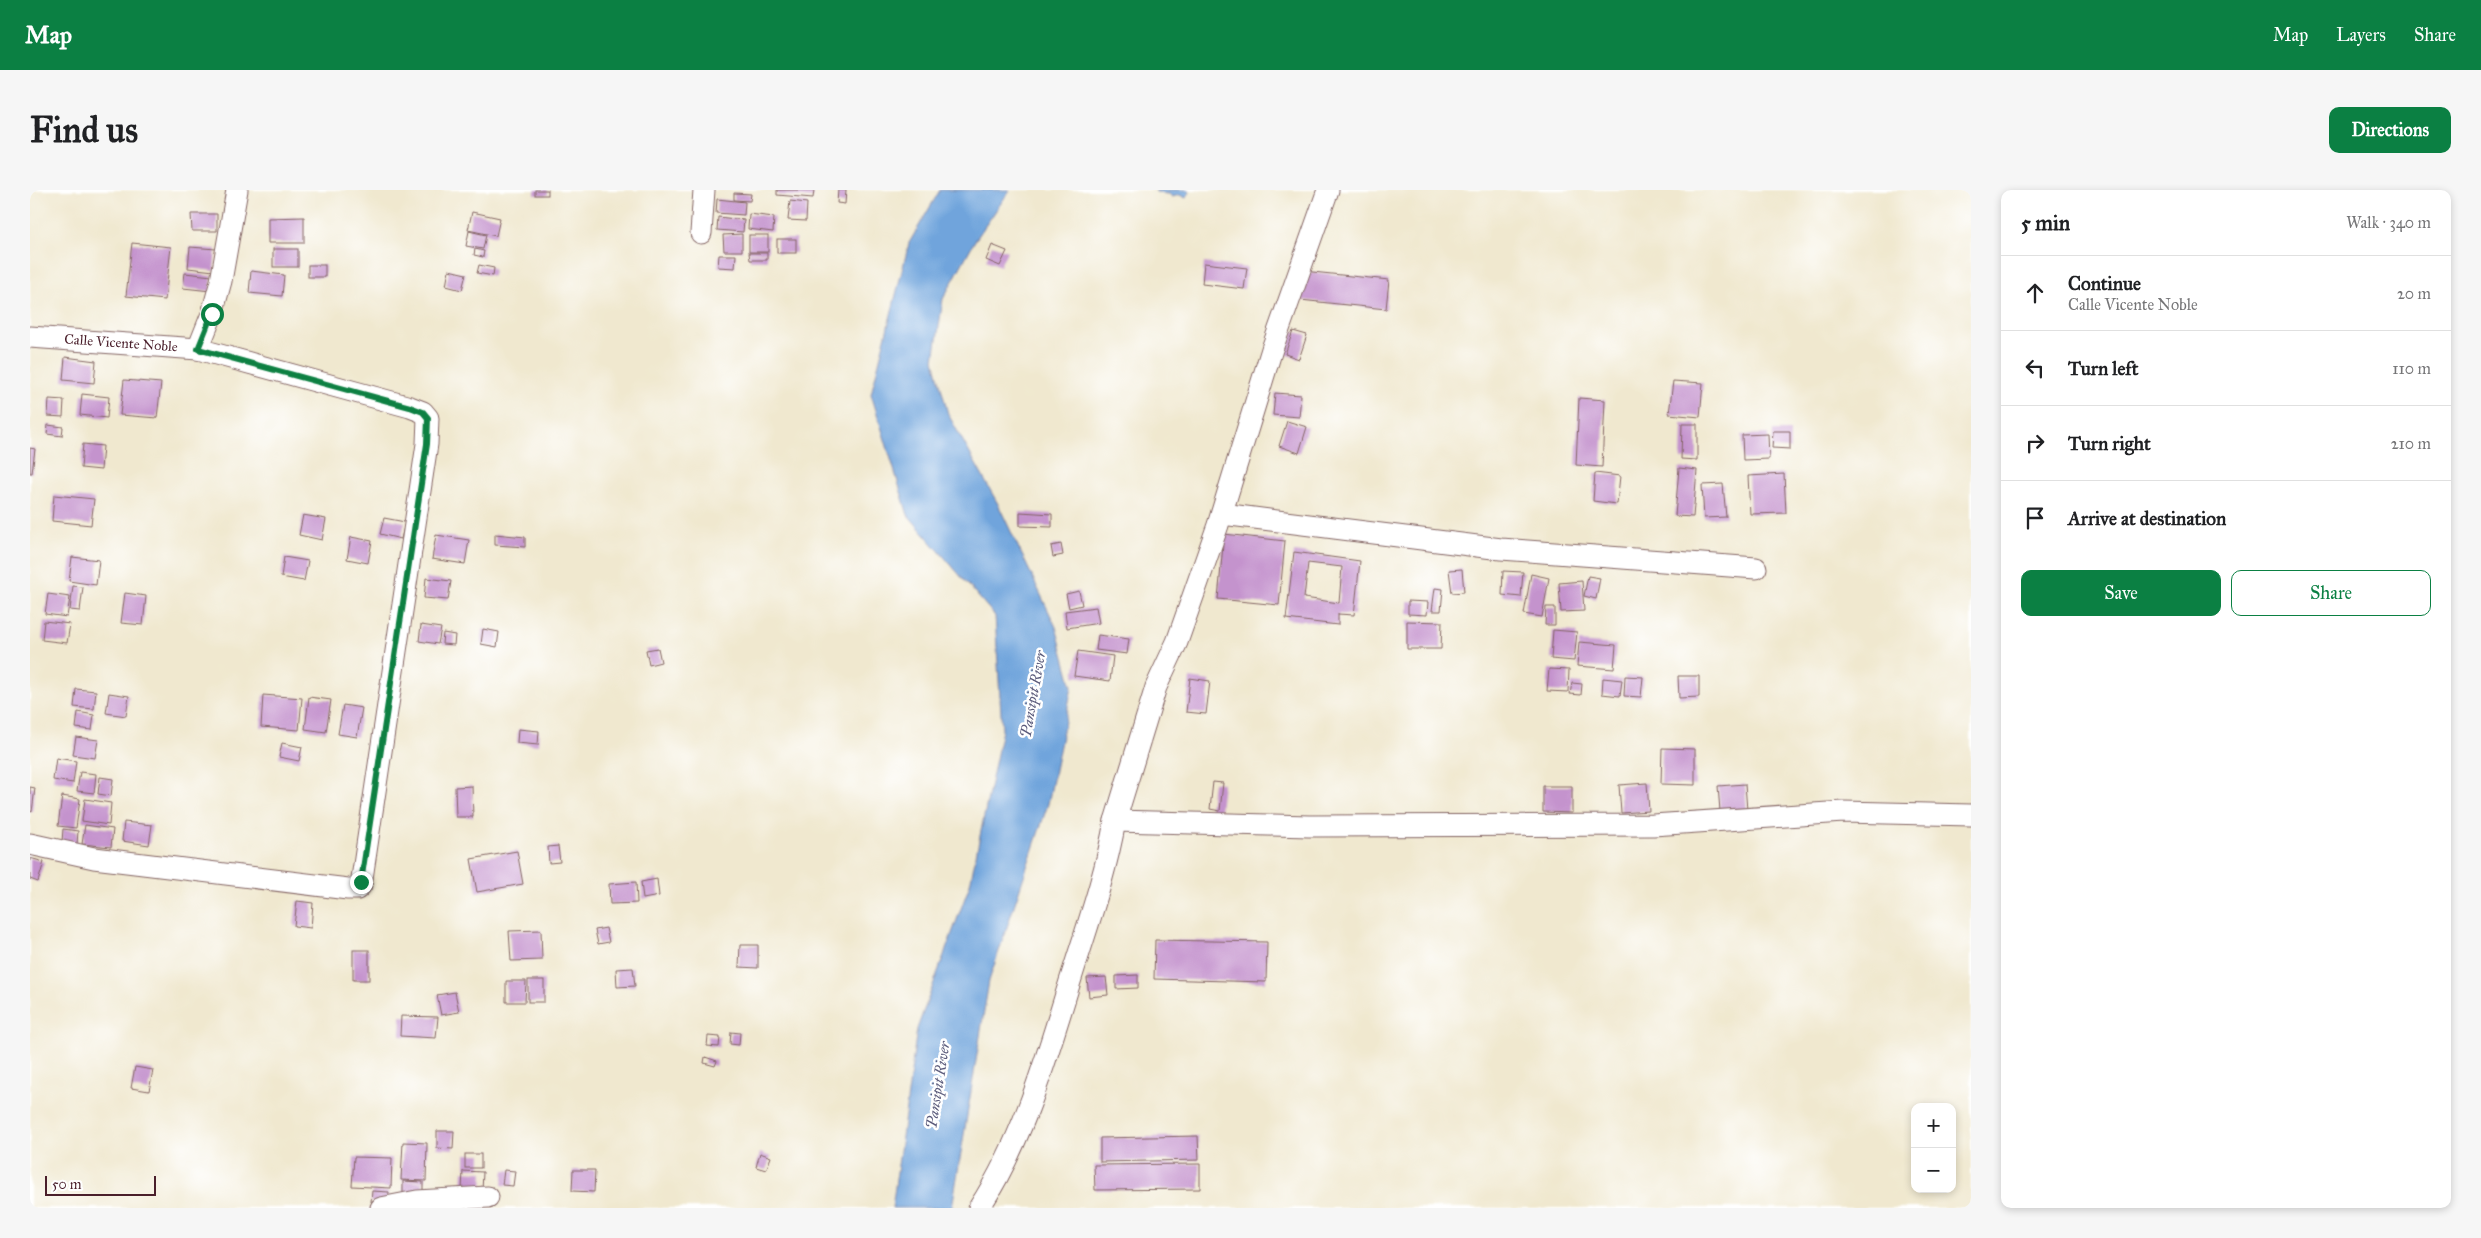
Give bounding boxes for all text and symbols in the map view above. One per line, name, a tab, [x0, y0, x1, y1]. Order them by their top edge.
text: Map	[25, 20, 72, 50]
text: Map	[2273, 24, 2308, 46]
text: Layers	[2336, 24, 2386, 46]
text: Share	[2414, 24, 2456, 46]
button: Directions	[2329, 107, 2451, 153]
text: Find us	[30, 109, 138, 152]
text: 5 min	[2021, 210, 2070, 236]
text: Walk · 340 m	[2346, 213, 2431, 232]
text: Continue	[2068, 272, 2141, 295]
icon: ahead	[2021, 279, 2049, 307]
text: 20 m	[2397, 284, 2431, 303]
text: Calle Vicente Noble	[2068, 295, 2198, 314]
route start	[201, 303, 224, 326]
street label: Calle Vicente Noble	[64, 331, 178, 355]
icon: left	[2021, 354, 2049, 382]
text: Turn left	[2068, 357, 2138, 380]
text: 110 m	[2392, 359, 2431, 378]
icon: right	[2021, 429, 2049, 457]
text: Turn right	[2068, 432, 2151, 455]
text: 210 m	[2391, 434, 2431, 453]
icon: arrive	[2021, 504, 2049, 532]
text: Arrive at destination	[2068, 507, 2226, 530]
button: Save	[2021, 570, 2221, 616]
button: Share	[2231, 570, 2431, 616]
water label: Pansipit River	[1017, 648, 1051, 739]
route end	[350, 871, 373, 894]
water label: Pansipit River	[922, 1039, 955, 1130]
map controls	[1911, 1103, 1956, 1193]
button: +	[1911, 1103, 1956, 1148]
button: −	[1911, 1148, 1956, 1193]
scale bar	[45, 1173, 156, 1196]
text: 50 m	[52, 1176, 81, 1193]

